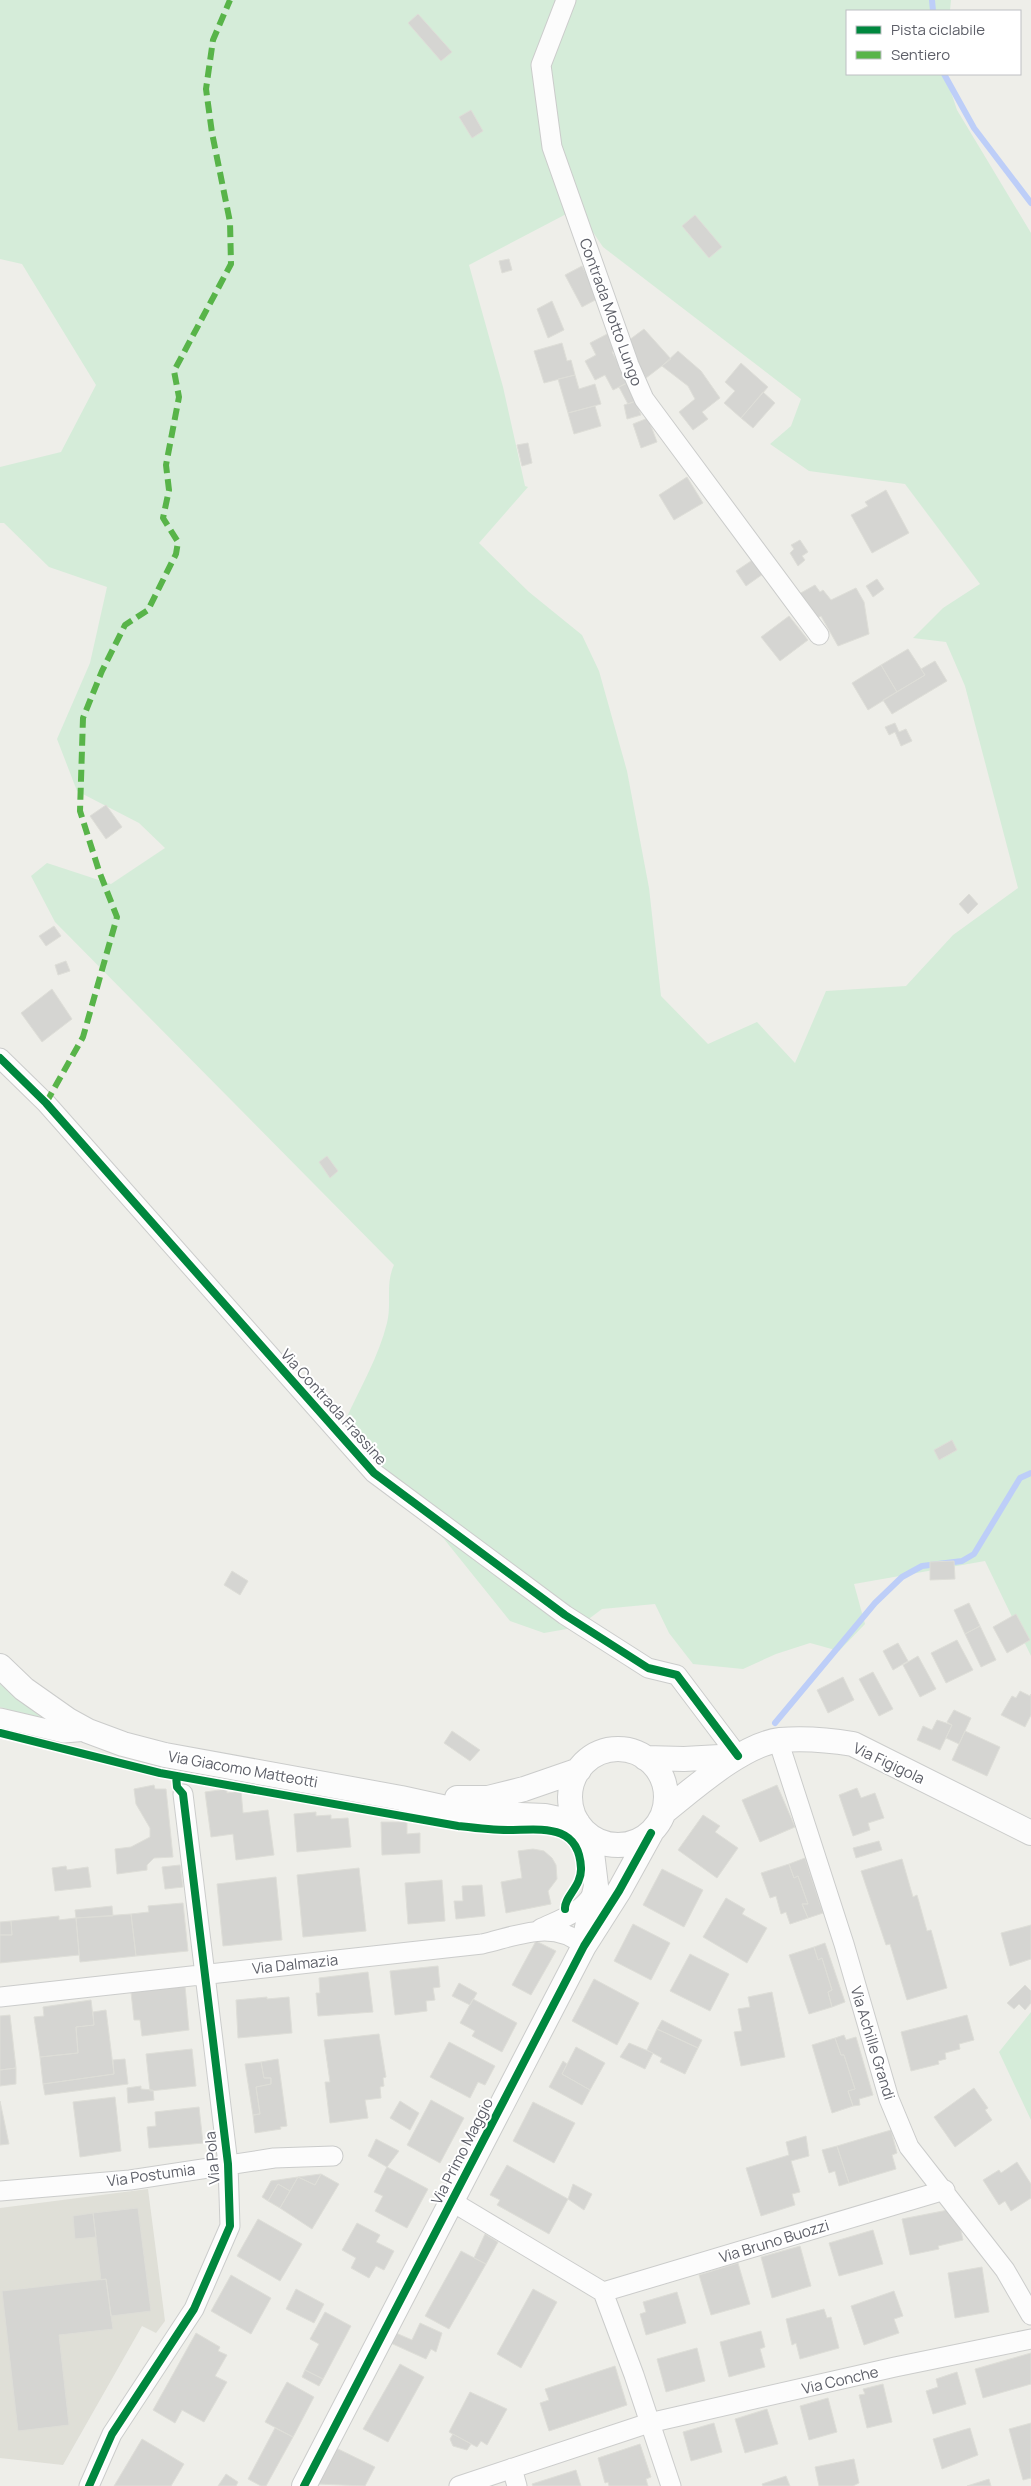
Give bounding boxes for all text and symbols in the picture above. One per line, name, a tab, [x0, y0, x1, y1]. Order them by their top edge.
legend	[846, 10, 1021, 75]
text: Pista ciclabile	[891, 19, 985, 40]
text: Sentiero	[891, 44, 950, 65]
street label: Contrada Motto Lungo	[574, 235, 648, 389]
street label: Via Contrada Frassine	[276, 1344, 392, 1470]
street label: Via Figigola	[850, 1737, 928, 1789]
street label: Via Giacomo Matteotti	[166, 1745, 320, 1793]
street label: Via Dalmazia	[251, 1949, 339, 1979]
street label: Via Achille Grandi	[846, 1984, 900, 2102]
street label: Via Primo Maggio	[426, 2094, 498, 2208]
street label: Via Pola	[199, 2131, 225, 2185]
street label: Via Postumia	[106, 2158, 196, 2192]
street label: Via Bruno Buozzi	[716, 2214, 832, 2268]
street label: Via Conche	[800, 2361, 881, 2399]

